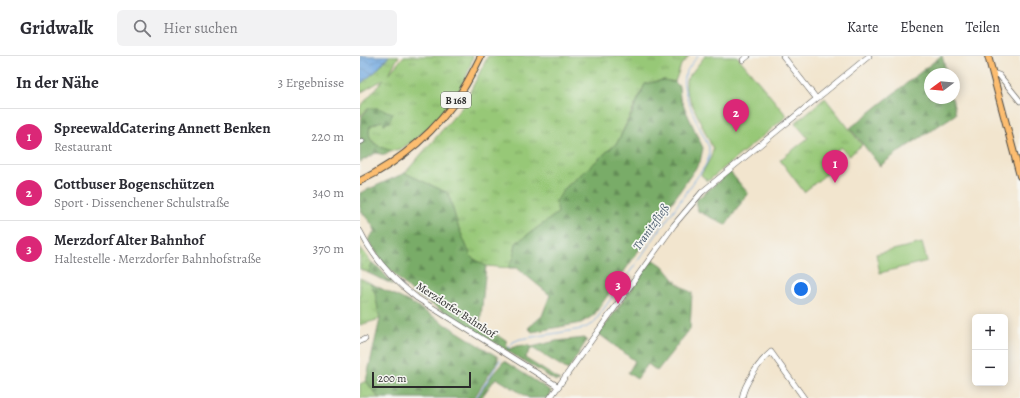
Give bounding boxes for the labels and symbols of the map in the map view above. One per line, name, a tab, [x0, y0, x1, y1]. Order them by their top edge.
north arrow	[924, 68, 960, 104]
road number: B 168	[441, 92, 471, 108]
pin: 2	[723, 99, 749, 132]
pin: 1	[822, 150, 848, 183]
water label: Tranitzfließ	[629, 200, 673, 253]
pin: 3	[605, 271, 631, 304]
street label: Merzdorfer Bahnhof	[413, 279, 500, 342]
your location	[791, 279, 811, 299]
scale bar	[372, 370, 471, 389]

